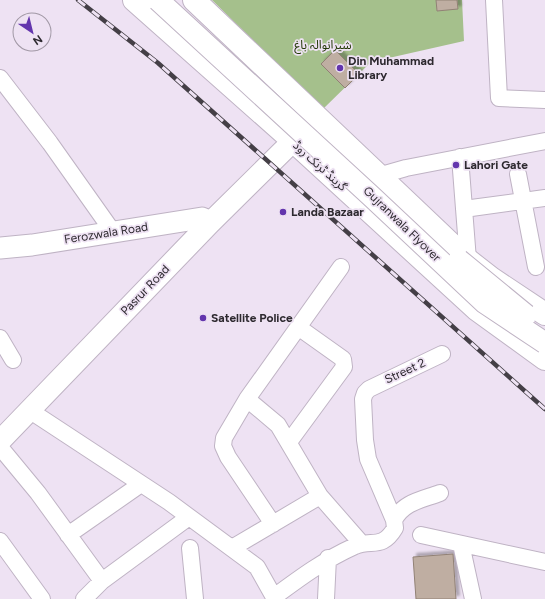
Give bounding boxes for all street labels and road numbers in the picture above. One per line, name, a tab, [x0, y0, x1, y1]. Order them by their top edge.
street label: گرینڈ ٹرنک روڈ	[290, 138, 351, 195]
street label: Gujranwala Flyover	[361, 184, 443, 264]
street label: Ferozwala Road	[63, 219, 149, 247]
street label: Pasrur Road	[118, 262, 172, 318]
street label: Street 2	[382, 356, 428, 386]

